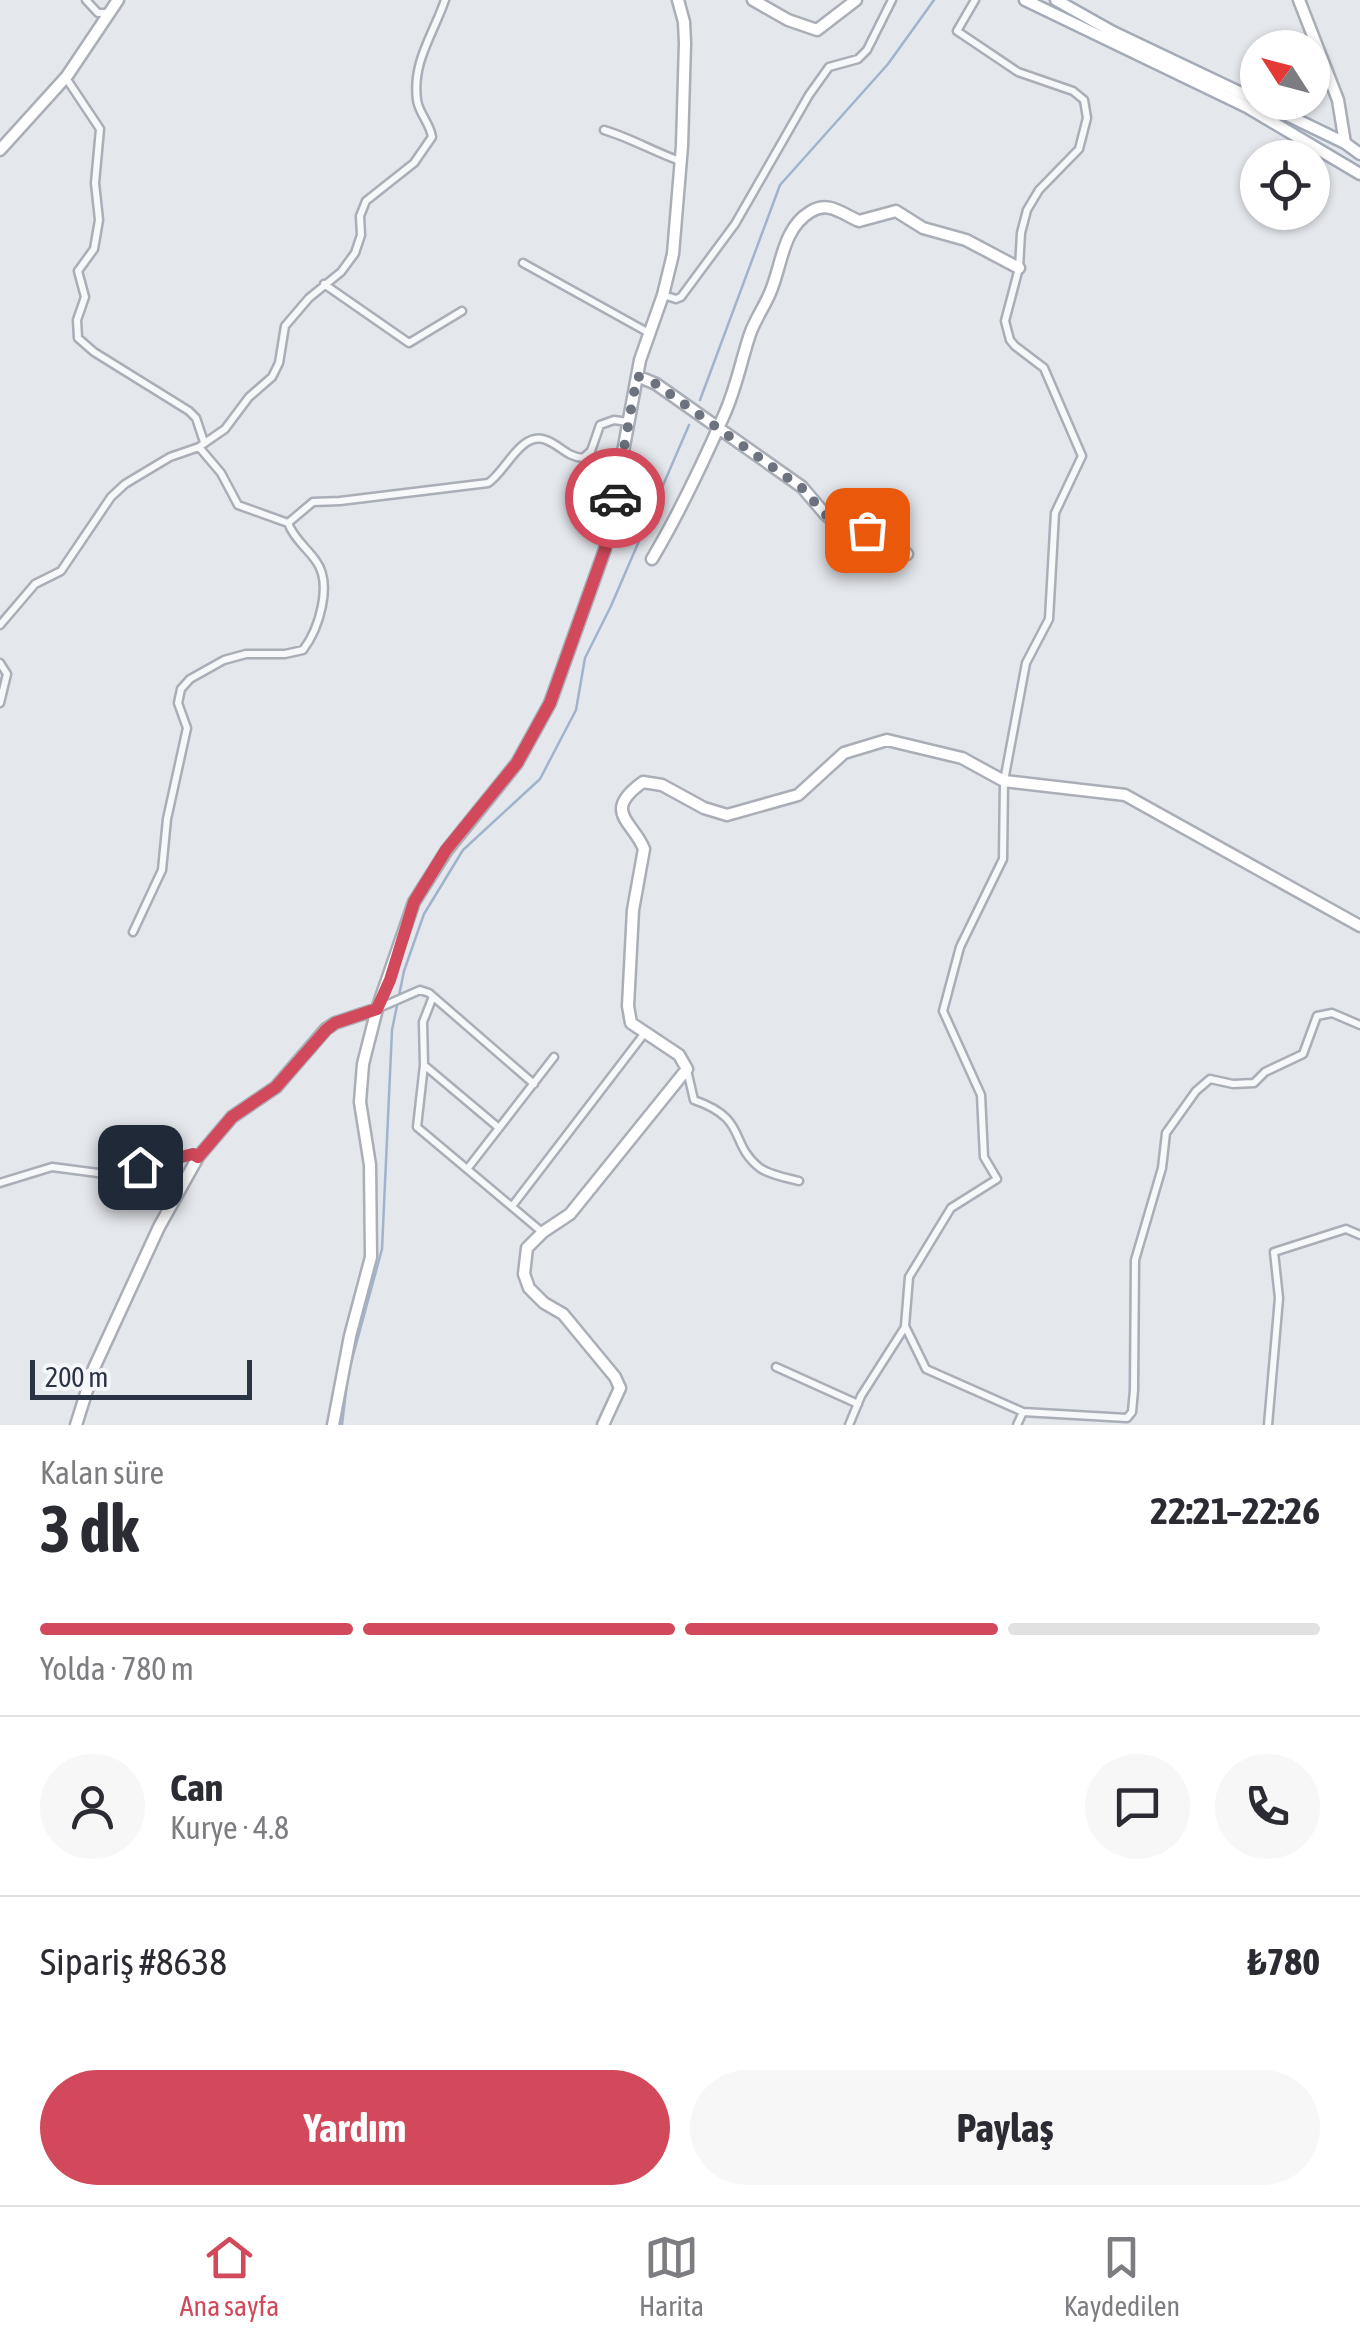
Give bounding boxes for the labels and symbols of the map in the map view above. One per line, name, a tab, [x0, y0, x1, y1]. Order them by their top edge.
north arrow	[1240, 30, 1330, 120]
courier	[565, 448, 665, 548]
pin	[825, 488, 910, 573]
pin	[98, 1125, 183, 1210]
scale bar	[30, 1355, 252, 1400]

